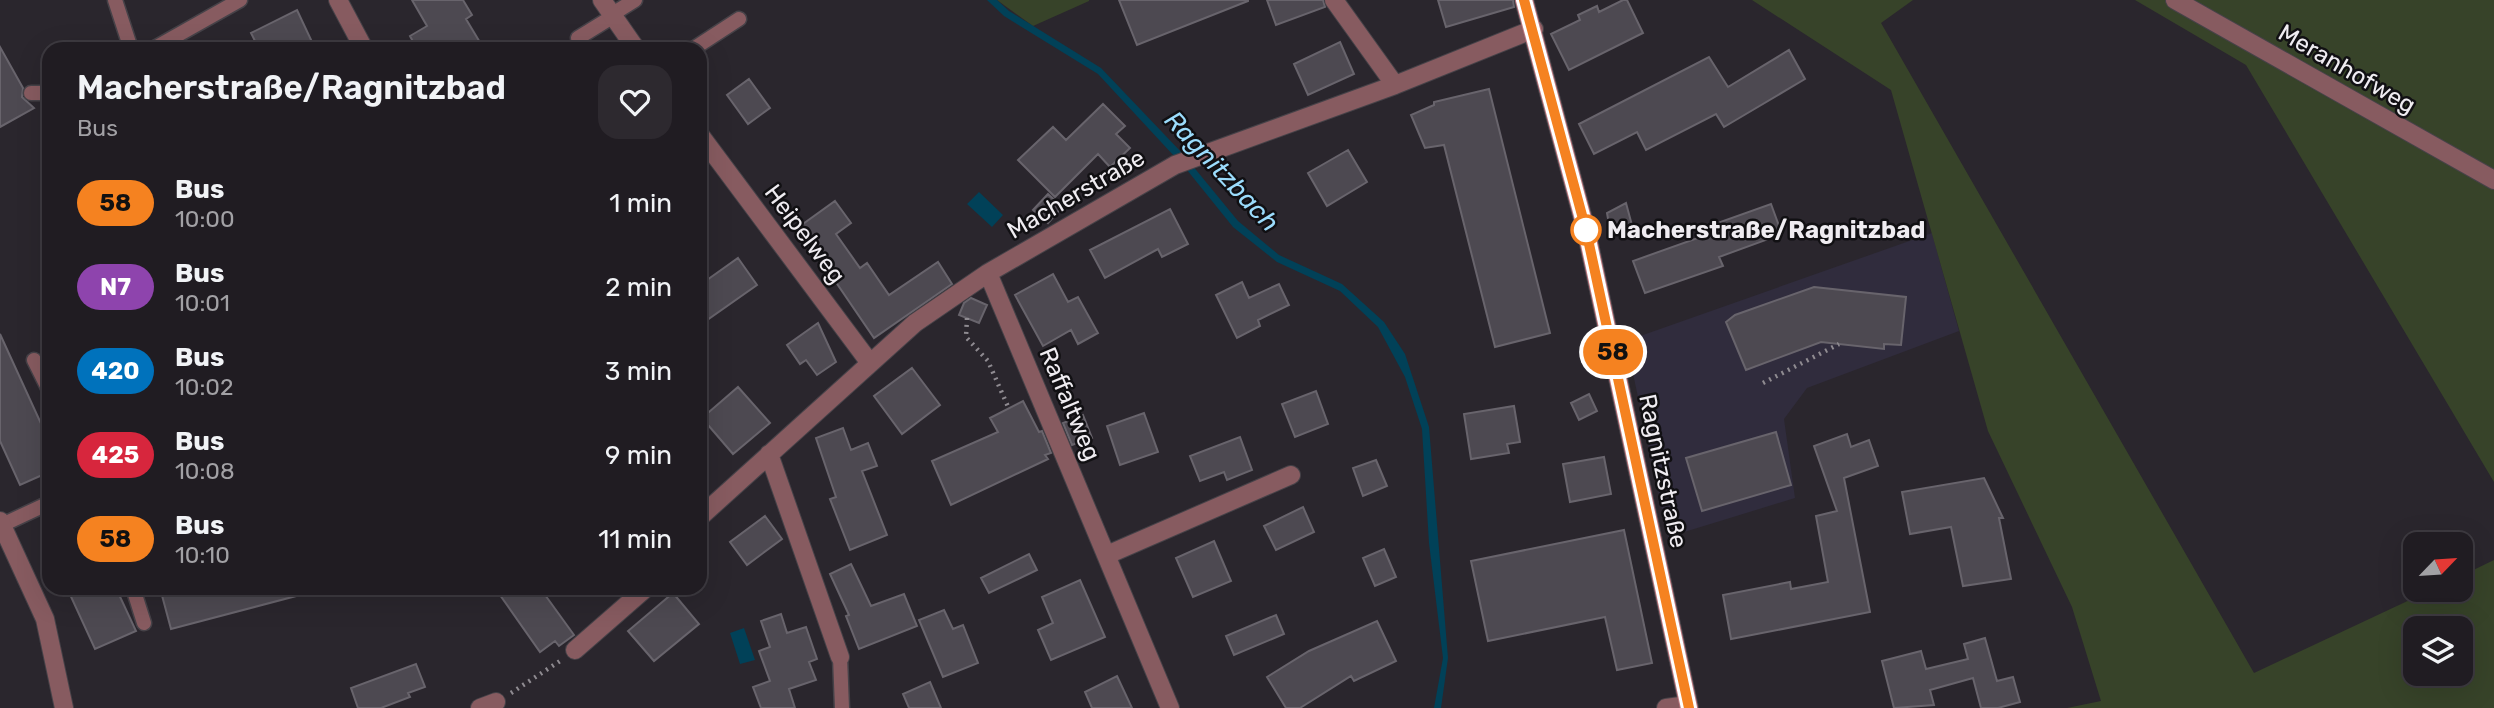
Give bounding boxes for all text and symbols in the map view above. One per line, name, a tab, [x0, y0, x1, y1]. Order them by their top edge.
street label: Meranhofweg	[2274, 19, 2420, 119]
button: heart	[598, 65, 672, 139]
text: Macherstraße/Ragnitzbad	[77, 68, 506, 107]
water label: Ragnitzbach	[1158, 105, 1285, 238]
text: Bus	[77, 114, 118, 142]
street label: Macherstraße	[1002, 143, 1150, 245]
text: Bus	[175, 174, 224, 205]
street label: Heipelweg	[759, 179, 851, 289]
text: 1 min	[609, 188, 672, 219]
text: 58	[100, 189, 131, 217]
text: 10:00	[175, 205, 235, 233]
marker: Macherstraße/Ragnitzbad	[1571, 215, 1601, 245]
place label: Macherstraße/Ragnitzbad	[1607, 216, 1926, 244]
text: Bus	[175, 258, 224, 289]
text: 2 min	[605, 272, 672, 303]
text: N7	[100, 273, 131, 301]
text: 10:01	[175, 289, 230, 317]
line badge: 58	[1582, 329, 1644, 375]
text: 58	[1597, 338, 1629, 366]
text: Bus	[175, 342, 224, 373]
street label: Raffaltweg	[1034, 343, 1106, 465]
text: 3 min	[605, 356, 672, 387]
text: 420	[91, 357, 140, 385]
text: 10:02	[175, 373, 233, 401]
street label: Ragnitzstraße	[1633, 391, 1693, 551]
text: Bus	[175, 426, 224, 457]
text: 9 min	[605, 440, 672, 471]
text: 425	[92, 441, 139, 469]
text: 10:08	[175, 457, 235, 485]
text: Bus	[175, 510, 224, 541]
text: 11 min	[598, 524, 672, 555]
text: 58	[100, 525, 131, 553]
north arrow	[2403, 532, 2473, 602]
map controls	[2403, 532, 2473, 686]
text: 10:10	[175, 541, 230, 569]
button: layers	[2403, 616, 2473, 686]

